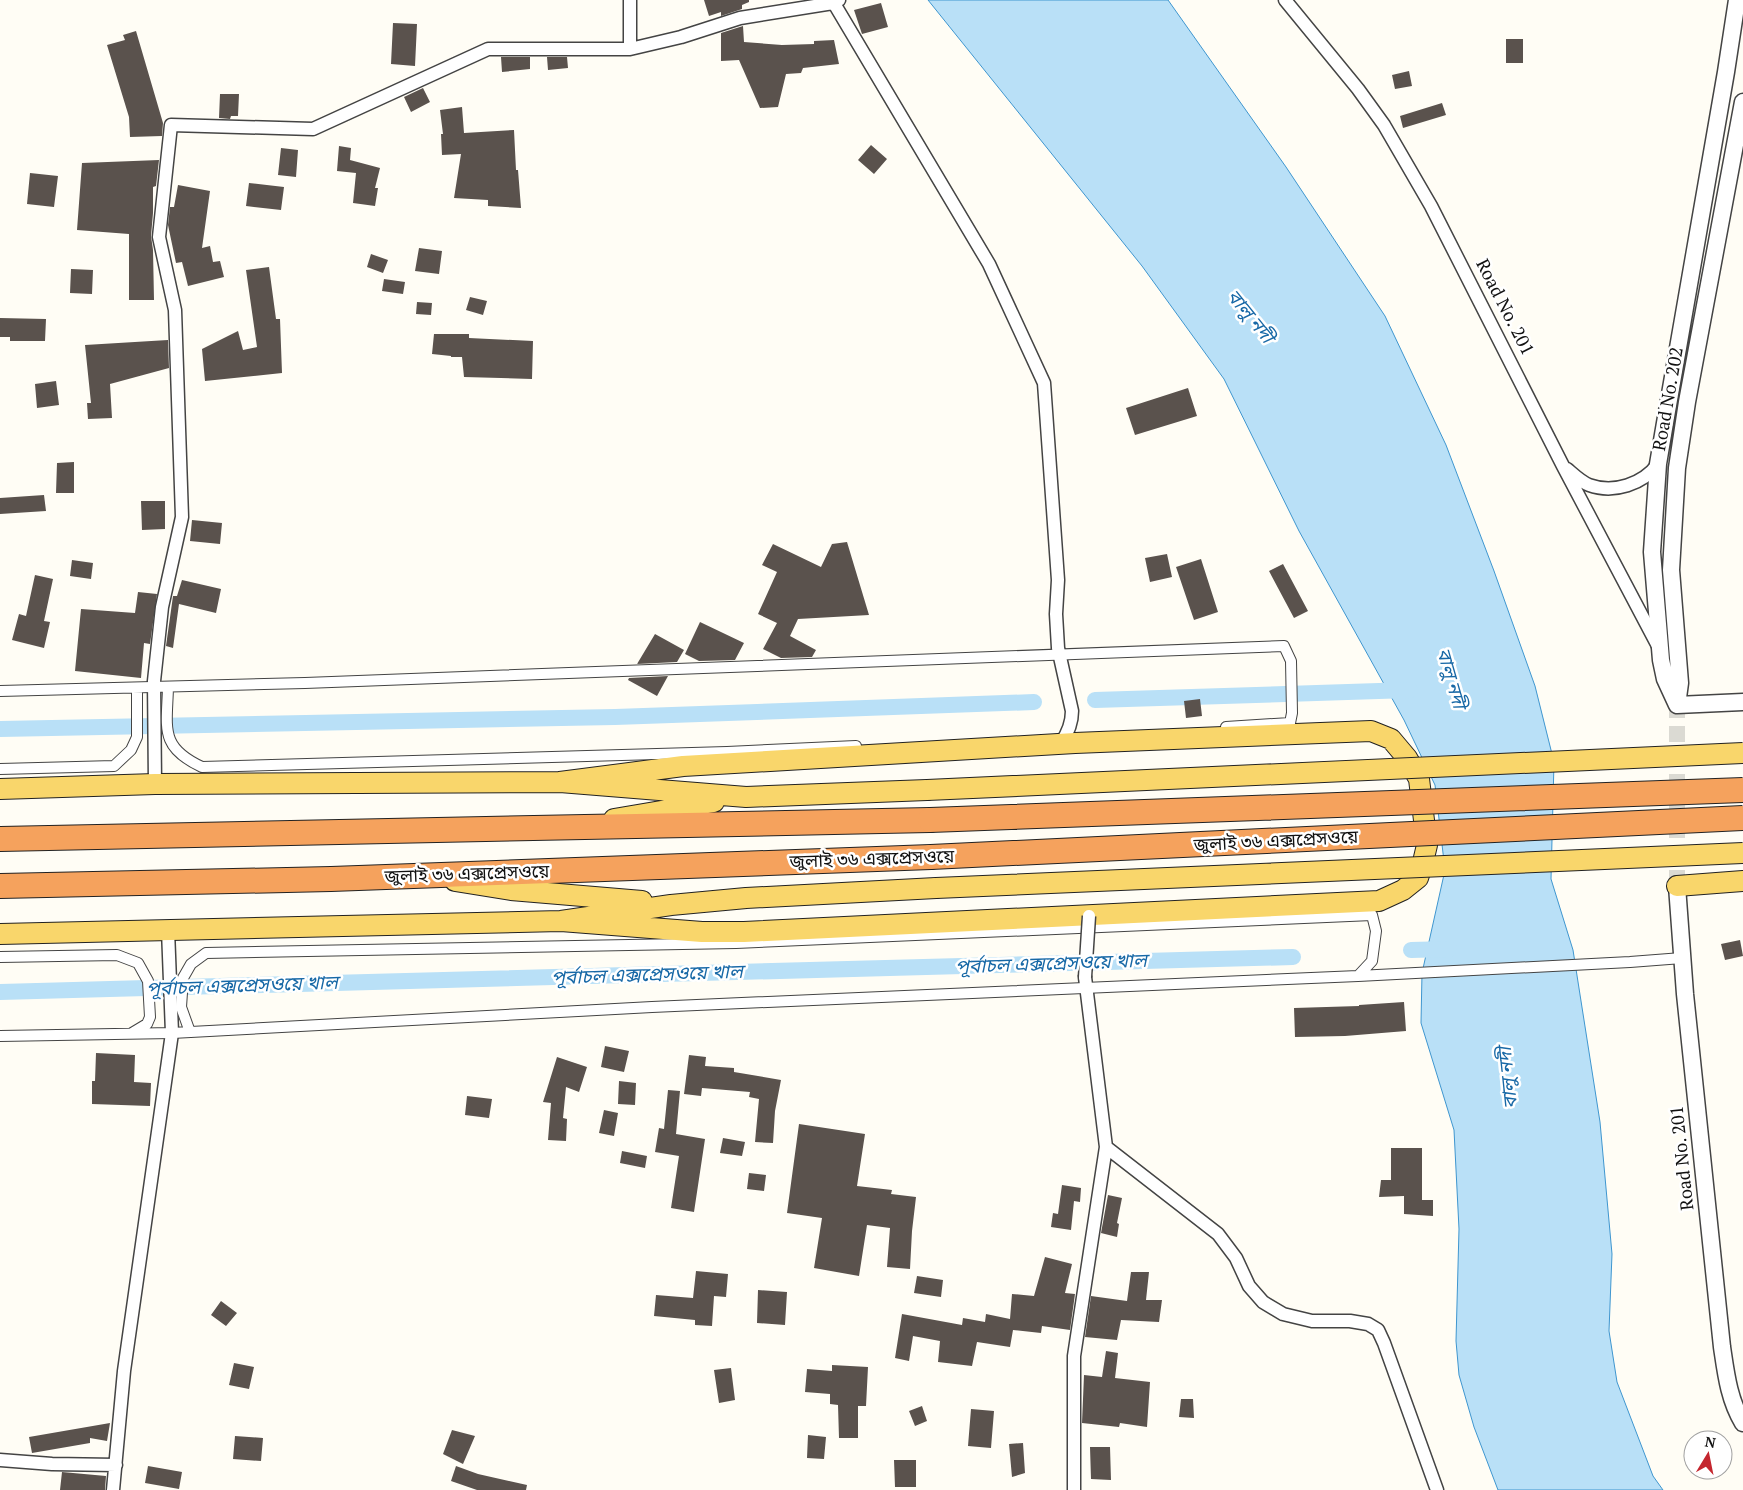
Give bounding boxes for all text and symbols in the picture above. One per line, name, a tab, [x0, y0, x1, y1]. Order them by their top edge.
street label: Road No. 201	[1471, 254, 1540, 359]
water label: বালু নদী	[1222, 284, 1283, 351]
street label: Road No. 202	[1646, 345, 1688, 453]
water label: বালু নদী	[1432, 645, 1474, 715]
street label: জুলাই ৩৬ এক্সপ্রেসওয়ে	[1192, 824, 1360, 856]
street label: জুলাই ৩৬ এক্সপ্রেসওয়ে	[788, 843, 955, 873]
street label: জুলাই ৩৬ এক্সপ্রেসওয়ে	[383, 858, 550, 888]
water label: পূর্বাচল এক্সপ্রেসওয়ে খাল	[955, 947, 1151, 978]
water label: পূর্বাচল এক্সপ্রেসওয়ে খাল	[551, 958, 747, 989]
water label: পূর্বাচল এক্সপ্রেসওয়ে খাল	[146, 969, 342, 1000]
water label: বালু নদী	[1490, 1042, 1522, 1110]
street label: Road No. 201	[1664, 1105, 1698, 1212]
north arrow	[1683, 1430, 1733, 1480]
text: N	[1703, 1431, 1718, 1452]

